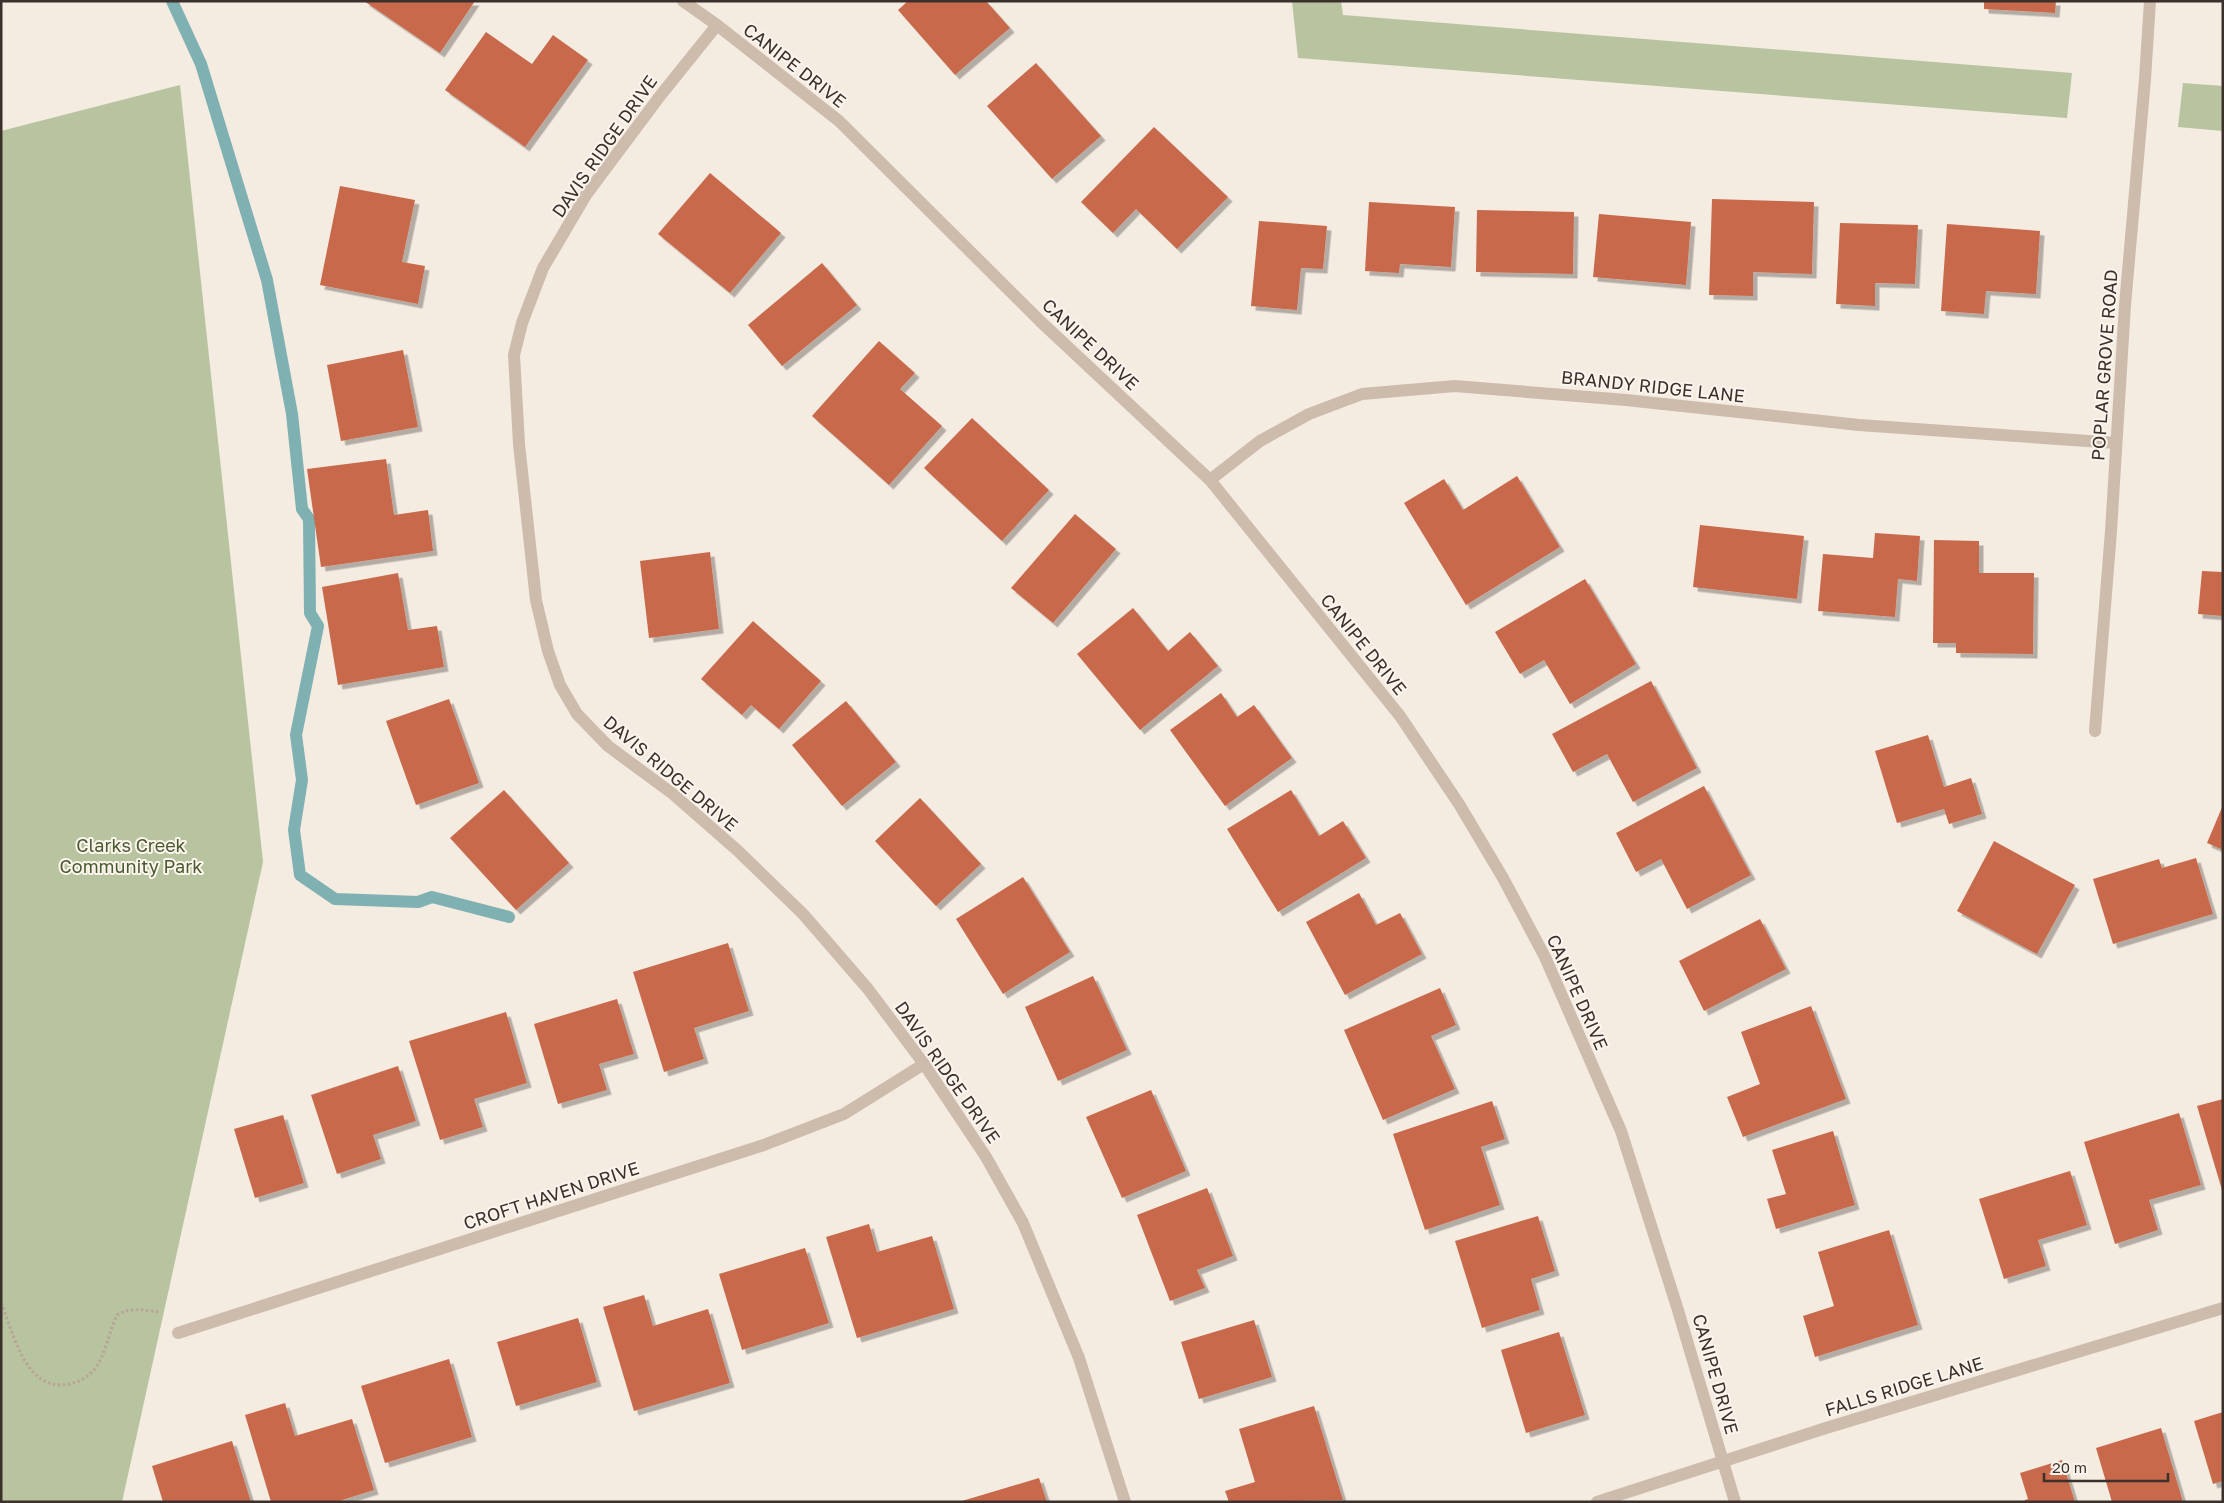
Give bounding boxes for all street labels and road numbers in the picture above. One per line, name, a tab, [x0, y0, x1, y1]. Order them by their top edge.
street label: CANIPE DRIVE	[739, 18, 851, 112]
street label: DAVIS RIDGE DRIVE	[547, 71, 661, 221]
street label: POPLAR GROVE ROAD	[2086, 269, 2122, 461]
street label: CANIPE DRIVE	[1038, 294, 1144, 394]
street label: BRANDY RIDGE LANE	[1560, 365, 1746, 407]
street label: CANIPE DRIVE	[1316, 589, 1412, 699]
street label: DAVIS RIDGE DRIVE	[599, 710, 743, 836]
street label: CANIPE DRIVE	[1543, 931, 1613, 1053]
street label: DAVIS RIDGE DRIVE	[891, 997, 1005, 1147]
street label: CROFT HAVEN DRIVE	[460, 1156, 642, 1234]
street label: CANIPE DRIVE	[1688, 1311, 1744, 1437]
street label: FALLS RIDGE LANE	[1822, 1351, 1986, 1421]

